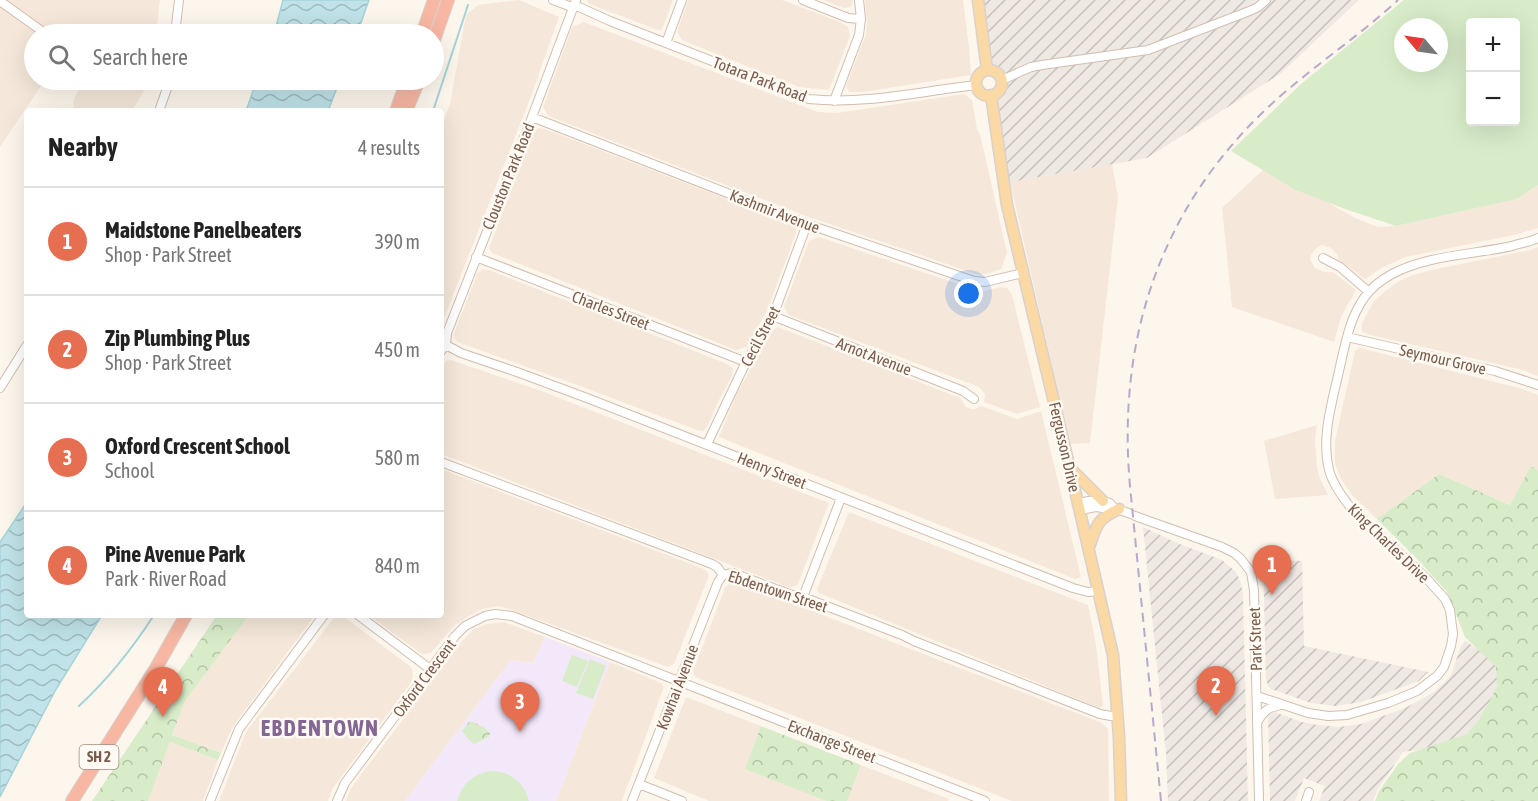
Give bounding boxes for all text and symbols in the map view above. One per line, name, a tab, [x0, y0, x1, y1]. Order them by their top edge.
north arrow	[1394, 18, 1448, 72]
map controls	[1466, 18, 1520, 126]
button: +	[1466, 18, 1520, 72]
search box	[24, 24, 444, 90]
icon: search	[45, 41, 78, 74]
text: Search here	[93, 44, 188, 70]
street label: Totara Park Road	[711, 53, 809, 105]
button: −	[1466, 72, 1520, 126]
street label: Clouston Park Road	[478, 120, 538, 232]
text: Nearby	[48, 132, 118, 162]
text: 4 results	[358, 136, 420, 159]
street label: Kashmir Avenue	[728, 186, 822, 236]
text: Maidstone Panelbeaters	[105, 217, 301, 243]
text: 1	[63, 230, 72, 253]
text: 390 m	[375, 230, 420, 253]
text: Shop · Park Street	[105, 243, 232, 266]
your location	[954, 279, 983, 308]
street label: Charles Street	[570, 287, 653, 333]
street label: Cecil Street	[737, 303, 784, 369]
text: Zip Plumbing Plus	[105, 325, 250, 351]
street label: Arnot Avenue	[834, 333, 914, 379]
text: 2	[63, 338, 72, 361]
text: 450 m	[375, 338, 420, 361]
street label: Seymour Grove	[1398, 340, 1488, 379]
text: Shop · Park Street	[105, 351, 232, 374]
street label: Fergusson Drive	[1045, 400, 1084, 494]
text: Oxford Crescent School	[105, 433, 290, 459]
text: 3	[63, 446, 72, 469]
text: 580 m	[375, 446, 420, 469]
street label: Henry Street	[734, 448, 810, 493]
text: School	[105, 459, 155, 482]
street label: King Charles Drive	[1344, 500, 1433, 587]
text: Pine Avenue Park	[105, 541, 245, 567]
pin: 1	[1252, 546, 1292, 595]
text: 4	[63, 554, 72, 577]
text: 840 m	[375, 554, 420, 577]
street label: Ebdentown Street	[726, 566, 830, 616]
text: Park · River Road	[105, 567, 227, 590]
street label: Park Street	[1245, 606, 1265, 671]
street label: Oxford Crescent	[389, 635, 459, 720]
street label: Kowhai Avenue	[653, 642, 701, 732]
pin: 2	[1196, 666, 1236, 716]
pin: 4	[144, 668, 182, 717]
pin: 3	[500, 682, 540, 732]
district label: EBDENTOWN	[261, 715, 379, 741]
street label: Exchange Street	[785, 716, 879, 767]
road number: SH 2	[80, 745, 118, 769]

